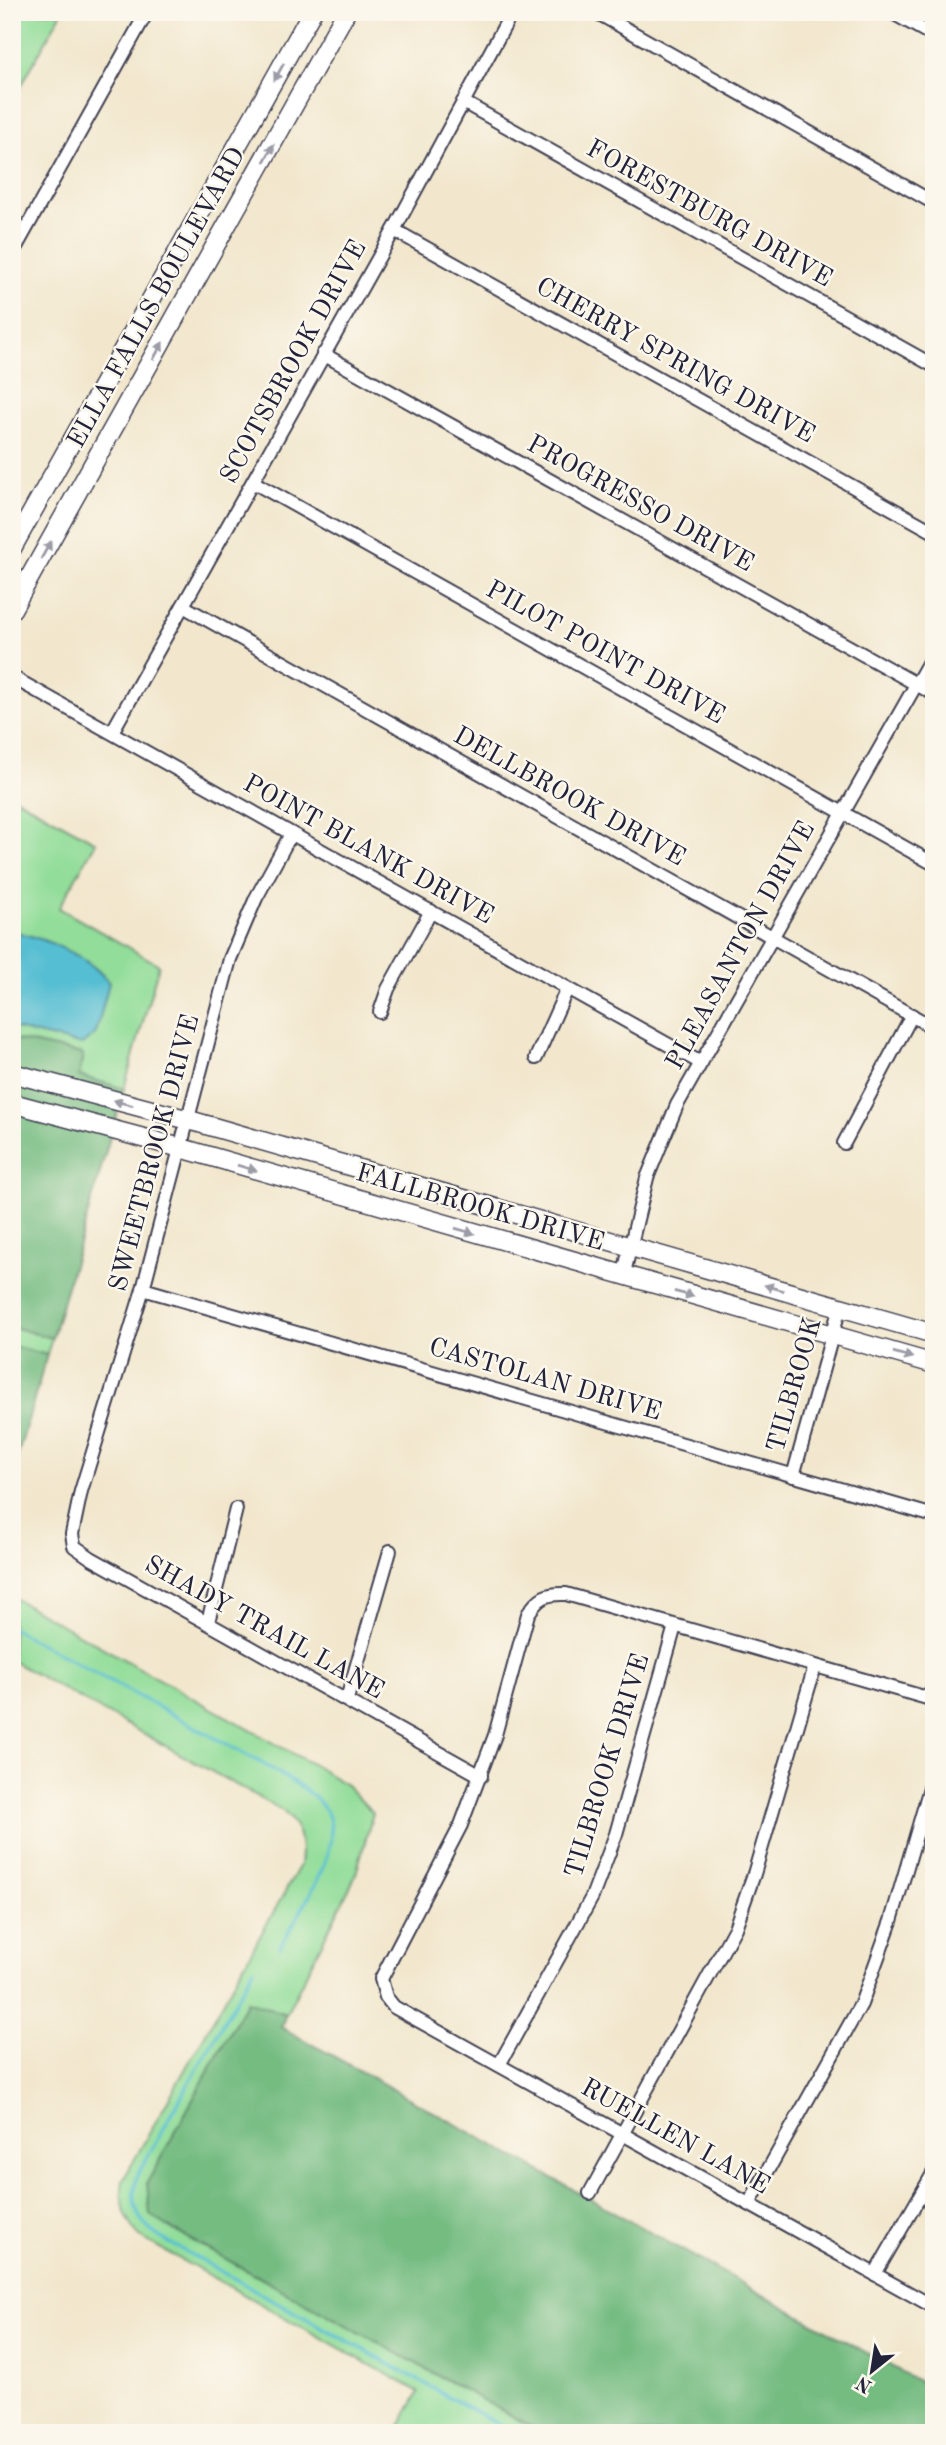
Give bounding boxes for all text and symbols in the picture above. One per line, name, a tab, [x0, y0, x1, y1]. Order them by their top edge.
one-way arrow	[273, 62, 285, 82]
street label: FORESTBURG DRIVE	[582, 136, 836, 292]
one-way arrow	[262, 142, 274, 162]
street label: ELLA FALLS BOULEVARD	[63, 143, 251, 453]
street label: SCOTSBROOK DRIVE	[216, 236, 372, 488]
street label: CHERRY SPRING DRIVE	[531, 274, 819, 448]
one-way arrow	[152, 342, 164, 361]
street label: PROGRESSO DRIVE	[522, 431, 758, 577]
one-way arrow	[40, 540, 52, 559]
street label: PILOT POINT DRIVE	[481, 577, 729, 729]
street label: DELLBROOK DRIVE	[449, 723, 689, 871]
street label: POINT BLANK DRIVE	[239, 770, 497, 930]
street label: PLEASANTON DRIVE	[662, 817, 820, 1075]
street label: SWEETBROOK DRIVE	[106, 1012, 204, 1294]
one-way arrow	[112, 1097, 134, 1108]
street label: FALLBROOK DRIVE	[353, 1160, 607, 1256]
one-way arrow	[236, 1163, 257, 1173]
one-way arrow	[455, 1227, 476, 1237]
one-way arrow	[763, 1282, 785, 1293]
one-way arrow	[674, 1289, 695, 1299]
street label: TILBROOK	[763, 1315, 827, 1455]
street label: CASTOLAN DRIVE	[426, 1334, 664, 1426]
one-way arrow	[893, 1351, 914, 1361]
street label: SHADY TRAIL LANE	[140, 1551, 388, 1705]
street label: TILBROOK DRIVE	[561, 1651, 655, 1881]
street label: RUELLEN LANE	[576, 2074, 774, 2200]
north arrow	[838, 2336, 908, 2406]
text: N	[853, 2371, 876, 2395]

